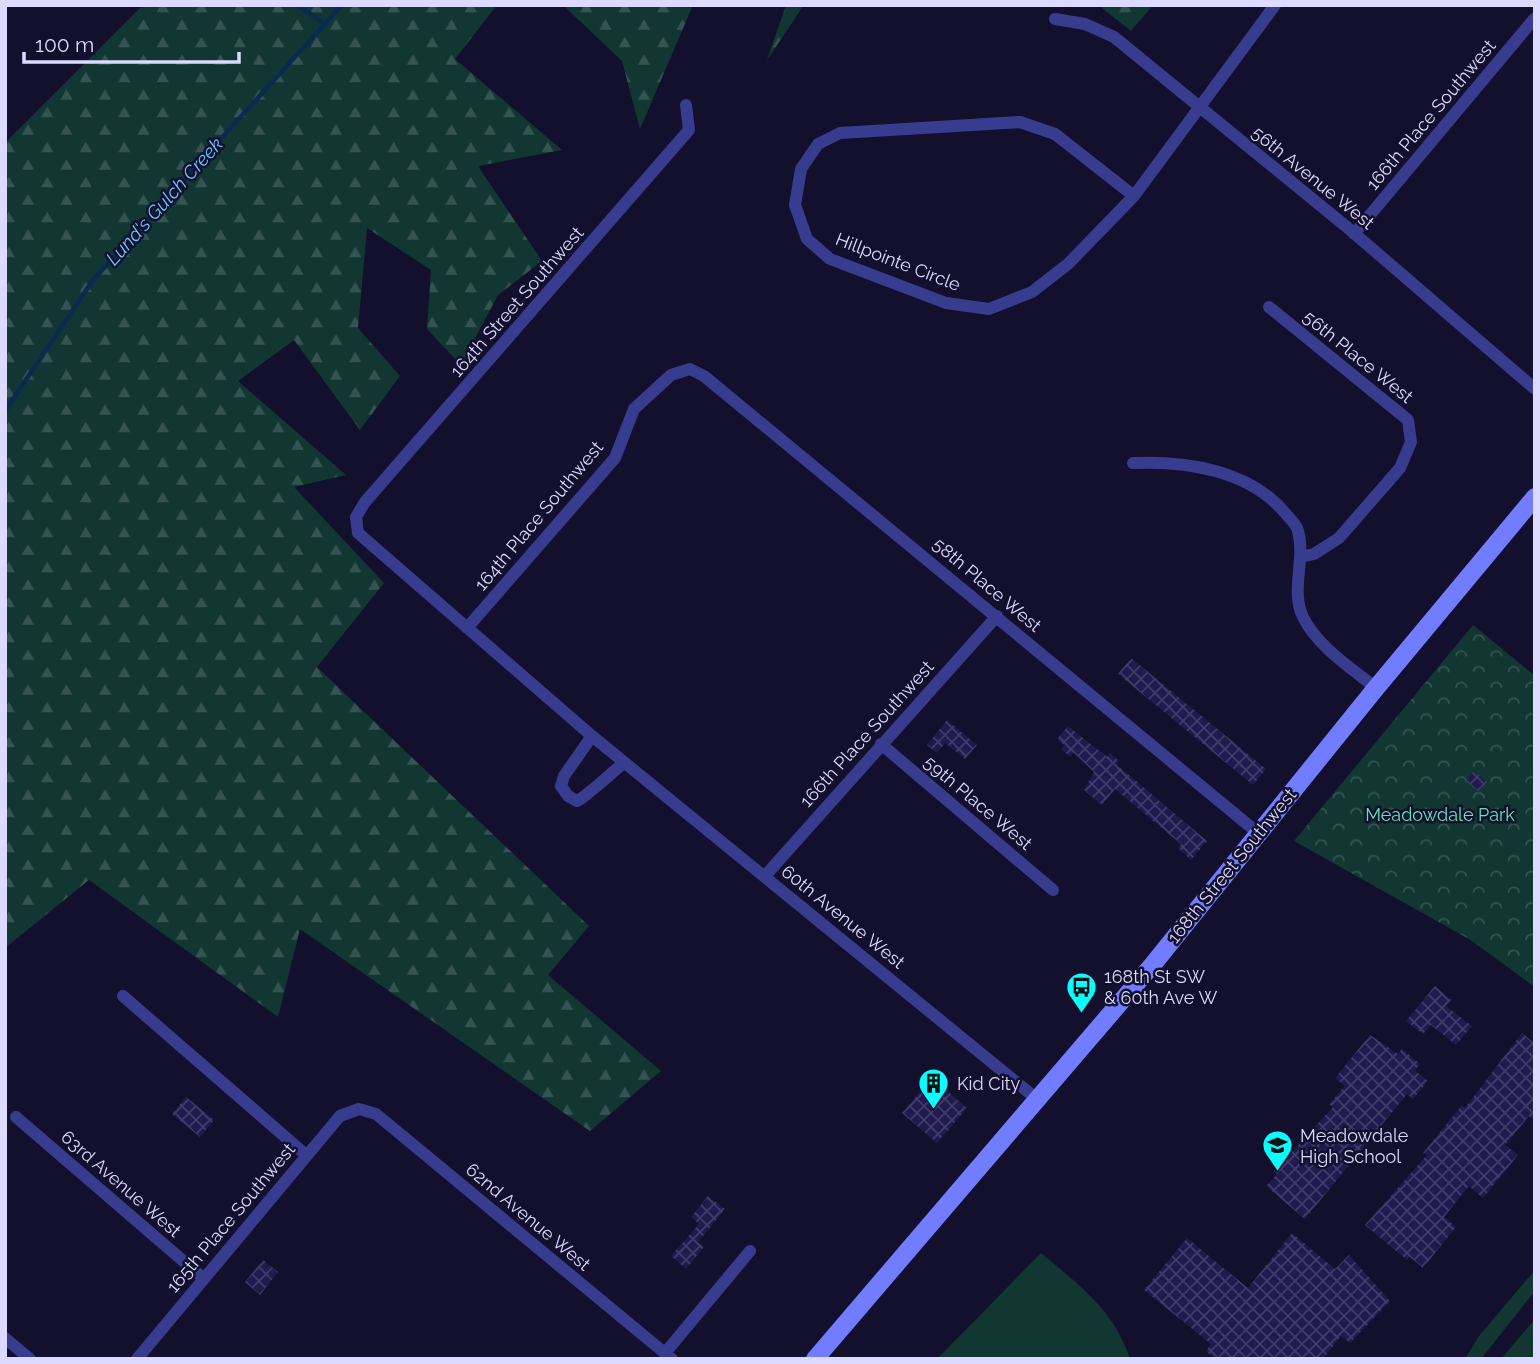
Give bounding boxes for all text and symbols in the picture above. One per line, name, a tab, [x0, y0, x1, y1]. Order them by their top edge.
scale bar	[24, 21, 240, 65]
text: 100 m	[35, 32, 94, 57]
street label: 166th Place Southwest	[1362, 35, 1500, 194]
street label: 56th Avenue West	[1248, 122, 1379, 233]
water label: Lund's Gulch Creek	[101, 133, 227, 269]
street label: 164th Street Southwest	[446, 222, 588, 381]
street label: Hillpointe Circle	[833, 228, 964, 295]
street label: 56th Place West	[1299, 306, 1417, 407]
street label: 164th Place Southwest	[470, 437, 607, 595]
street label: 58th Place West	[929, 533, 1046, 636]
street label: 166th Place Southwest	[795, 656, 938, 811]
street label: 59th Place West	[920, 751, 1037, 854]
street label: 168th Street Southwest	[1163, 784, 1301, 947]
park label: Meadowdale Park	[1365, 804, 1515, 825]
street label: 60th Avenue West	[777, 860, 909, 973]
place label: 168th St SW & 60th Ave W	[1104, 966, 1217, 1008]
bus stop icon: 168th St SW & 60th Ave W	[1064, 970, 1098, 1014]
building icon: Kid City	[917, 1067, 951, 1111]
place label: Kid City	[957, 1073, 1021, 1094]
place label: Meadowdale High School	[1300, 1125, 1409, 1167]
street label: 63rd Avenue West	[57, 1126, 186, 1241]
school or university icon: Meadowdale High School	[1260, 1129, 1294, 1173]
street label: 165th Place Southwest	[162, 1139, 299, 1297]
street label: 62nd Avenue West	[462, 1158, 595, 1275]

